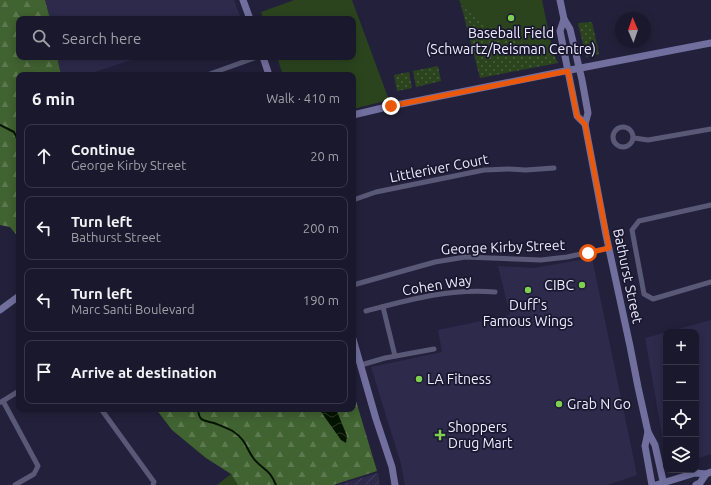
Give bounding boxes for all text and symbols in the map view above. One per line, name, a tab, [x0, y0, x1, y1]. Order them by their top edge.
north arrow	[615, 12, 651, 48]
marker: Baseball Field (Schwartz/Reisman Centre)	[506, 13, 516, 23]
search box	[16, 16, 356, 60]
place label: Baseball Field (Schwartz/Reisman Centre)	[426, 25, 596, 57]
icon: search	[30, 27, 52, 49]
text: Search here	[62, 30, 141, 47]
text: 6 min	[32, 89, 75, 108]
text: Walk · 410 m	[266, 91, 340, 105]
route end	[382, 97, 400, 115]
text: Continue	[71, 141, 135, 158]
icon: ahead	[33, 145, 55, 167]
text: 20 m	[310, 149, 339, 163]
street label: Littleriver Court	[388, 150, 490, 185]
text: George Kirby Street	[71, 158, 186, 172]
text: Turn left	[71, 213, 132, 230]
icon: left	[33, 217, 55, 239]
text: 200 m	[303, 221, 339, 235]
street label: Bathurst Street	[610, 227, 646, 325]
text: Bathurst Street	[71, 230, 161, 244]
street label: George Kirby Street	[441, 237, 566, 257]
route start	[579, 244, 597, 262]
street label: Cohen Way	[401, 272, 473, 298]
place label: CIBC	[544, 277, 574, 293]
marker: CIBC	[577, 280, 587, 290]
text: Turn left	[71, 285, 132, 302]
marker: Duff's Famous Wings	[523, 285, 533, 295]
icon: left	[33, 289, 55, 311]
text: 190 m	[303, 293, 339, 307]
place label: Duff's Famous Wings	[483, 297, 573, 329]
text: Marc Santi Boulevard	[71, 302, 195, 316]
map controls	[663, 329, 699, 473]
button: +	[663, 329, 699, 365]
icon: arrive	[33, 361, 55, 383]
text: Arrive at destination	[71, 364, 217, 381]
button: −	[663, 365, 699, 401]
place label: LA Fitness	[427, 371, 491, 387]
marker: LA Fitness	[414, 374, 424, 384]
place label: Grab N Go	[567, 396, 631, 412]
marker: Grab N Go	[554, 399, 564, 409]
button: locate	[663, 401, 699, 437]
place label: Shoppers Drug Mart	[448, 419, 513, 451]
marker: Shoppers Drug Mart	[435, 430, 445, 440]
button: layers	[663, 437, 699, 473]

